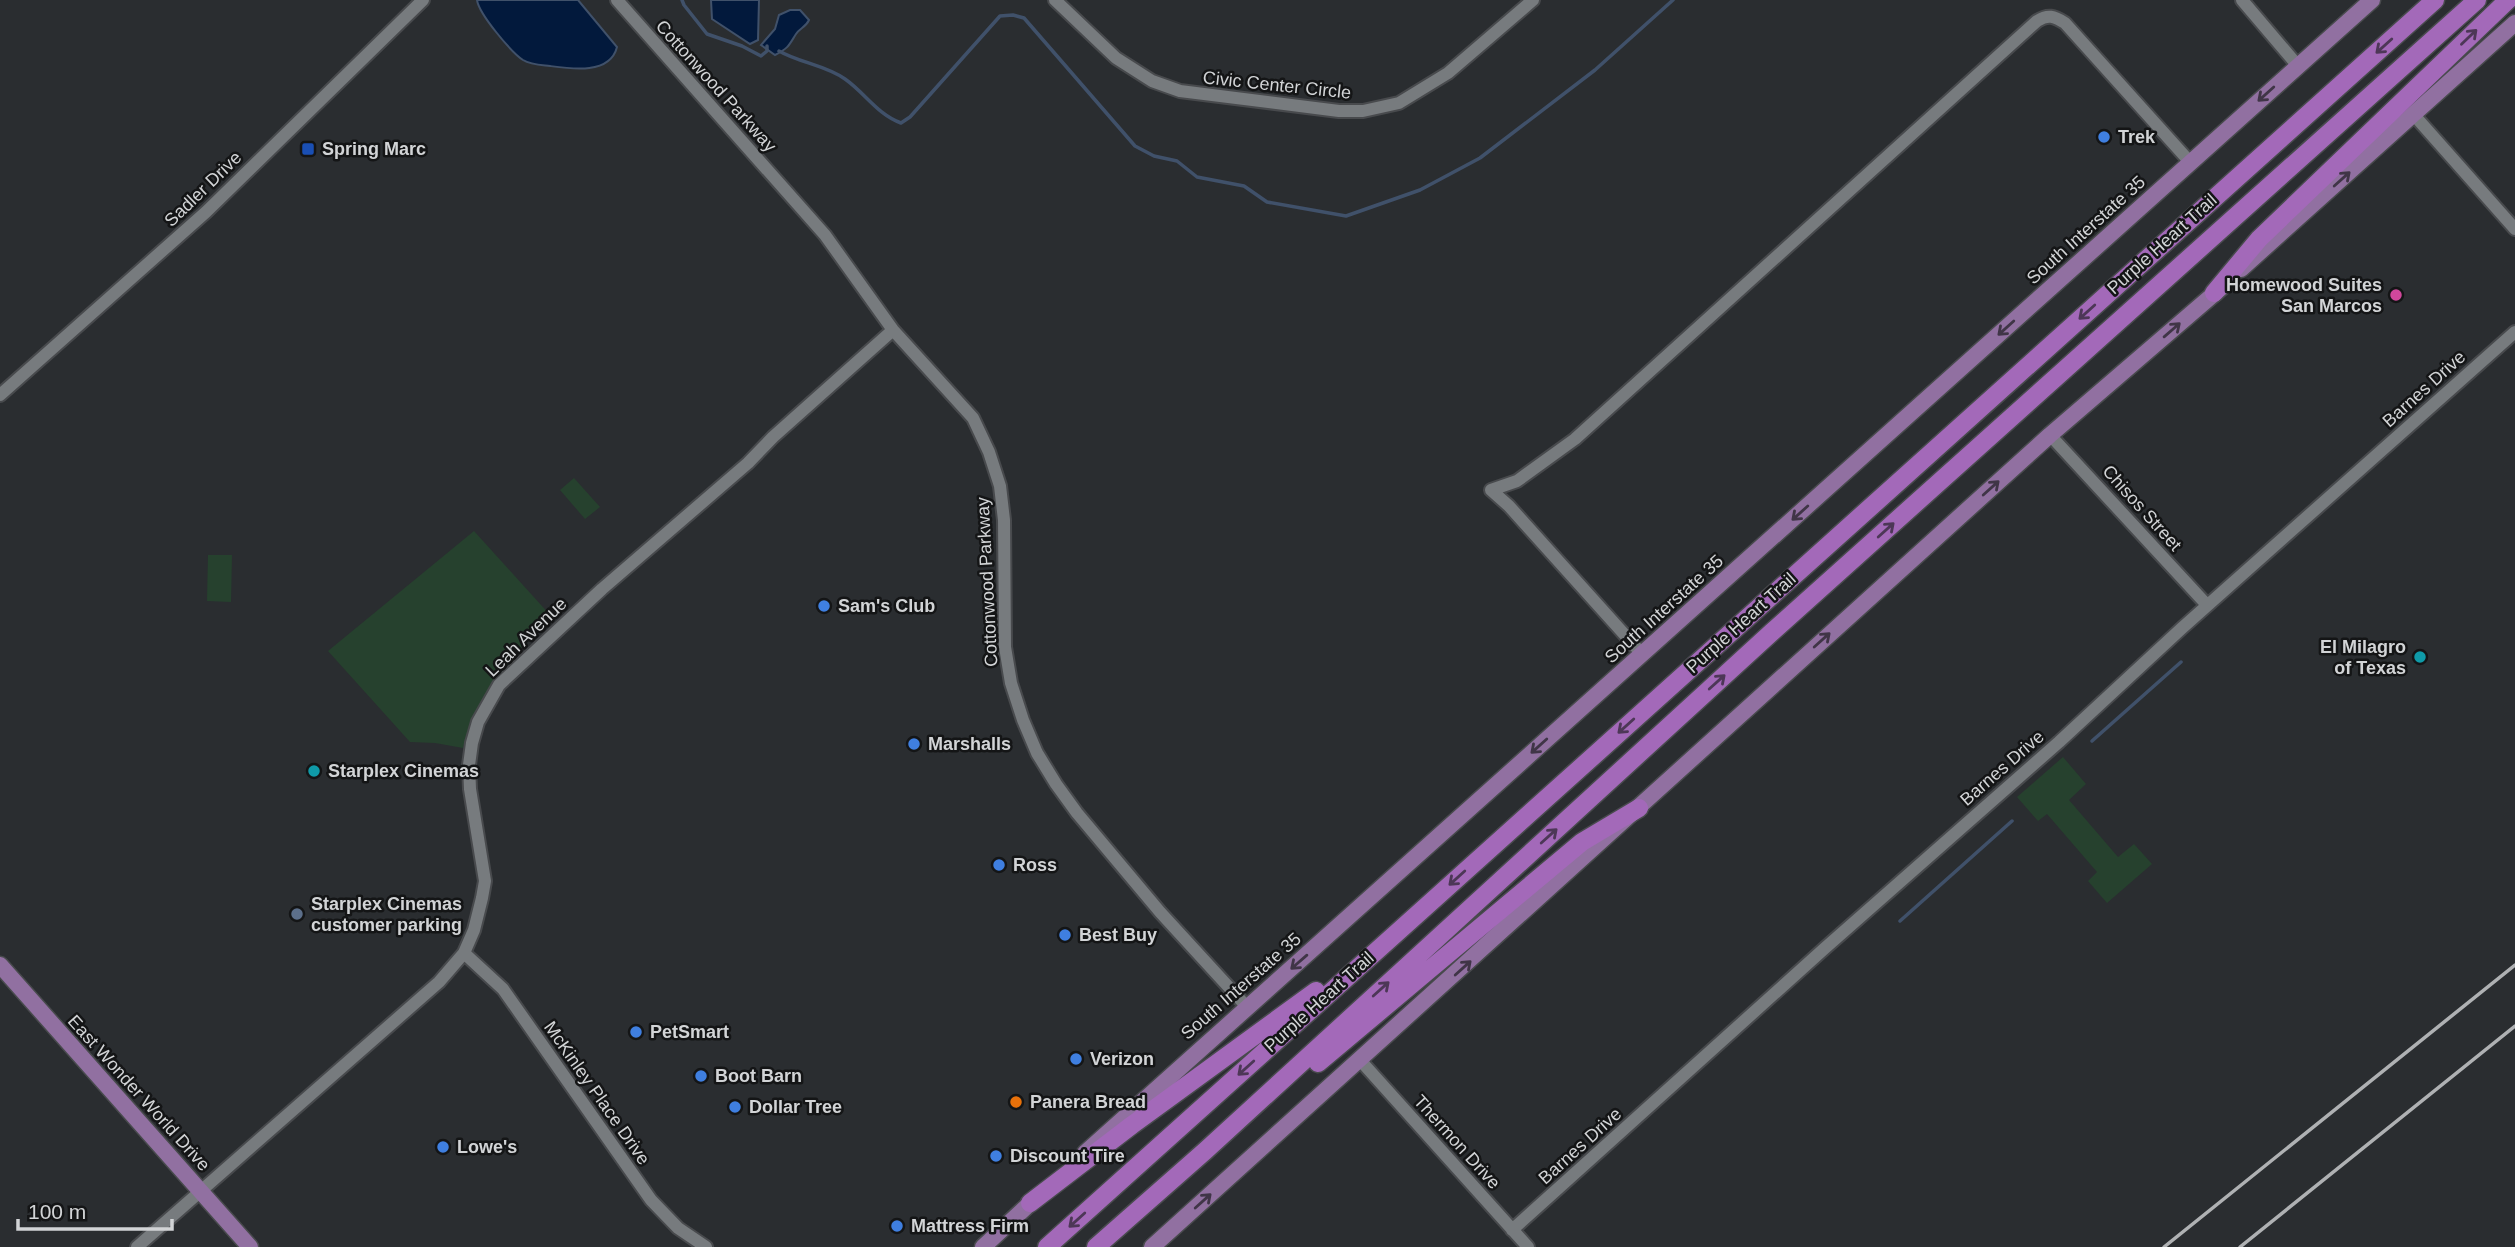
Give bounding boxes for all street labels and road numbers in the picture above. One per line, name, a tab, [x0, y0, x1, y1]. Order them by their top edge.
street label: Cottonwood Parkway	[652, 16, 780, 156]
street label: Civic Center Circle	[1202, 67, 1352, 103]
street label: Sadler Drive	[160, 147, 246, 231]
street label: South Interstate 35	[2023, 172, 2149, 288]
street label: Purple Heart Trail	[2103, 190, 2221, 298]
street label: Barnes Drive	[2379, 347, 2469, 431]
street label: Chisos Street	[2098, 461, 2186, 555]
street label: Cottonwood Parkway	[973, 497, 1001, 667]
street label: South Interstate 35	[1601, 551, 1727, 667]
street label: Purple Heart Trail	[1682, 569, 1800, 677]
street label: Leah Avenue	[481, 593, 571, 681]
street label: Barnes Drive	[1956, 726, 2048, 810]
street label: South Interstate 35	[1177, 929, 1305, 1043]
street label: Purple Heart Trail	[1260, 948, 1378, 1056]
street label: East Wonder World Drive	[64, 1011, 214, 1175]
street label: McKinley Place Drive	[540, 1018, 654, 1168]
street label: Thermon Drive	[1410, 1091, 1504, 1193]
street label: Barnes Drive	[1535, 1104, 1625, 1188]

